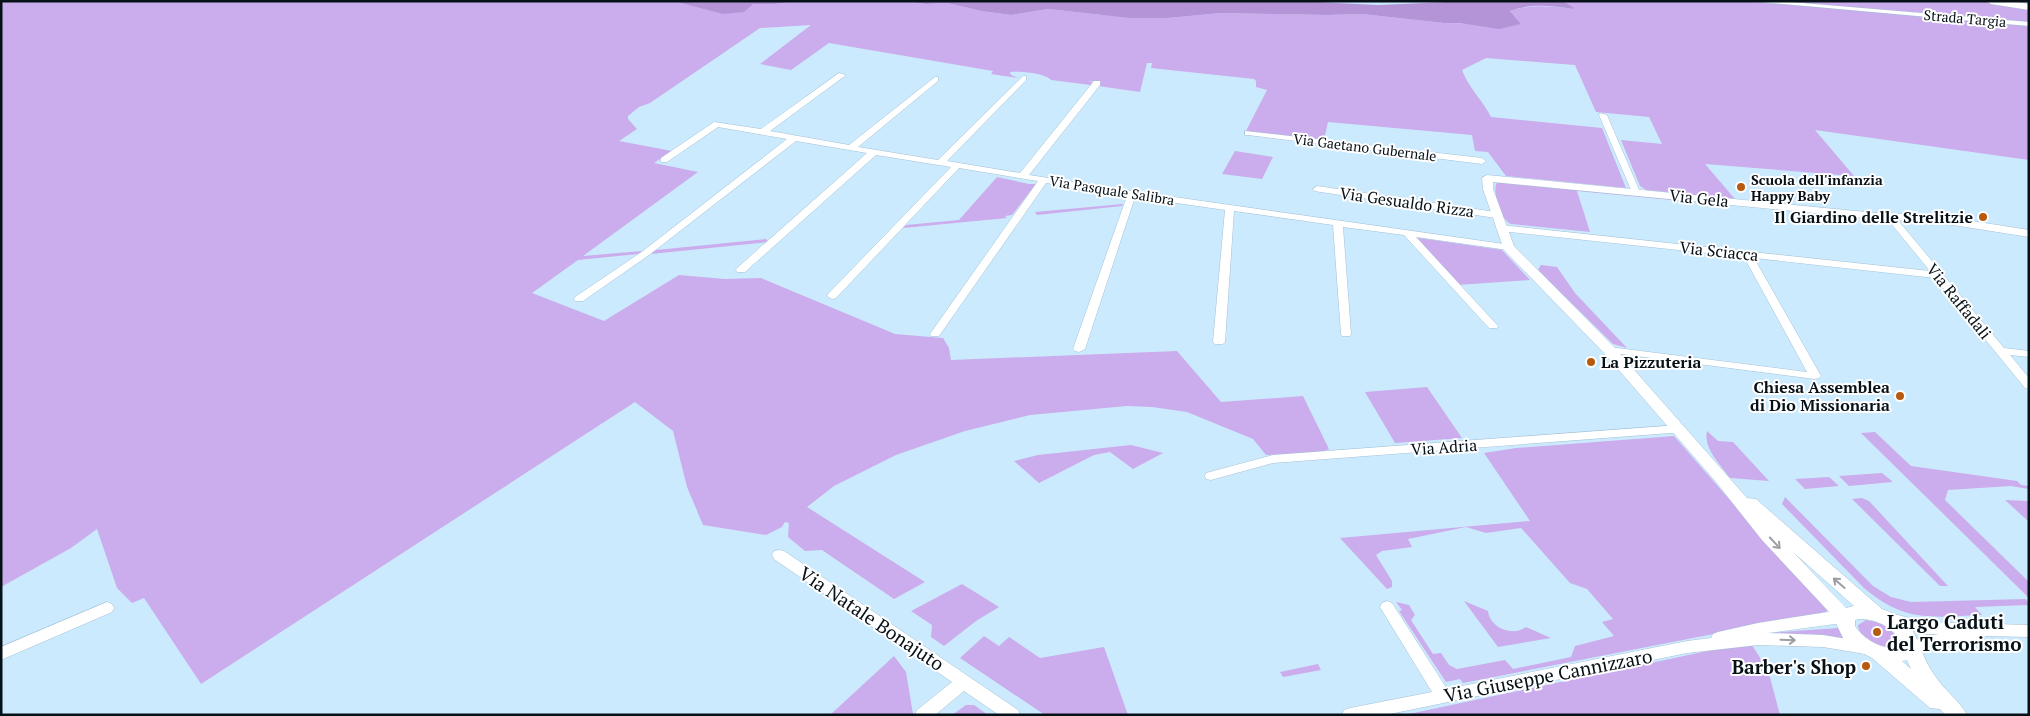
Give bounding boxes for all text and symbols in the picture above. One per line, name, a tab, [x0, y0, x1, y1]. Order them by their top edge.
street label: Strada Targia	[1923, 5, 2007, 31]
street label: Via Gaetano Gubernale	[1292, 129, 1438, 165]
place label: Scuola dell'infanzia Happy Baby	[1751, 170, 1883, 205]
street label: Via Pasquale Salibra	[1048, 171, 1176, 209]
marker: Scuola dell'infanzia Happy Baby	[1735, 181, 1747, 193]
street label: Via Gesualdo Rizza	[1338, 182, 1476, 222]
street label: Via Gela	[1668, 184, 1730, 212]
place label: Il Giardino delle Strelitzie	[1774, 206, 1973, 228]
marker: Il Giardino delle Strelitzie	[1977, 211, 1989, 223]
street label: Via Sciacca	[1678, 236, 1760, 266]
street label: Via Raffadali	[1922, 258, 1996, 344]
place label: La Pizzuteria	[1601, 351, 1701, 373]
marker: La Pizzuteria	[1585, 356, 1597, 368]
place label: Chiesa Assemblea di Dio Missionaria	[1750, 376, 1890, 416]
marker: Chiesa Assemblea di Dio Missionaria	[1894, 390, 1906, 402]
street label: Via Adria	[1410, 434, 1478, 460]
one-way arrow	[1769, 537, 1781, 550]
street label: Via Natale Bonajuto	[795, 560, 949, 676]
one-way arrow	[1833, 578, 1846, 589]
place label: Largo Caduti del Terrorismo	[1887, 609, 2021, 656]
marker: Largo Caduti del Terrorismo	[1871, 626, 1883, 638]
one-way arrow	[1780, 635, 1796, 644]
street label: Via Giuseppe Cannizzaro	[1442, 643, 1654, 707]
place label: Barber's Shop	[1732, 654, 1856, 679]
marker: Barber's Shop	[1860, 660, 1872, 672]

